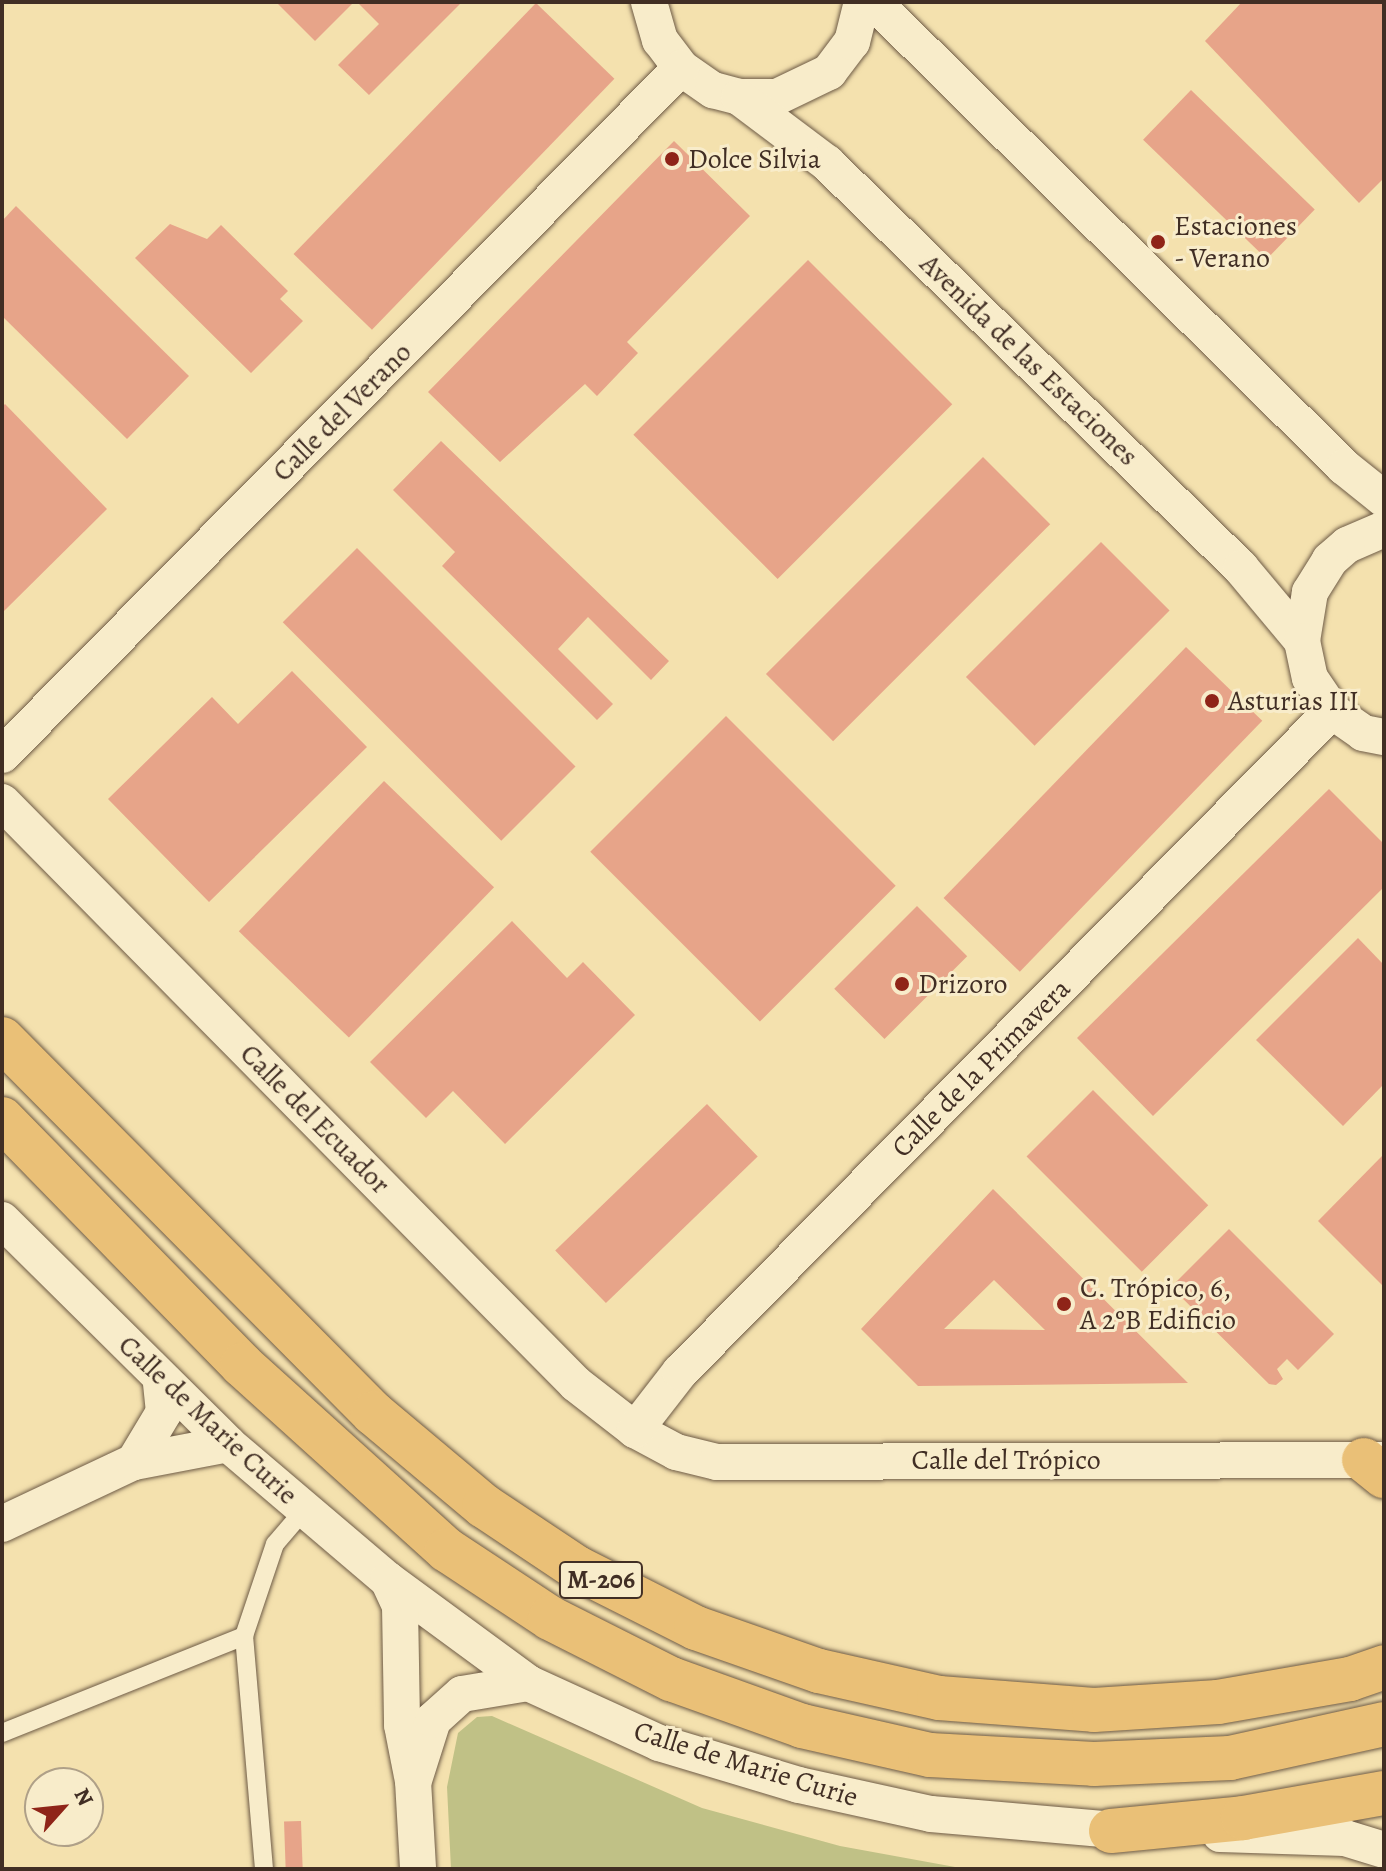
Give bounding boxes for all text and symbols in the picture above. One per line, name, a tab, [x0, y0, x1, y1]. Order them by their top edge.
place label: Dolce Silvia	[688, 142, 821, 176]
marker: Dolce Silvia	[663, 150, 681, 168]
place label: Estaciones - Verano	[1174, 209, 1297, 275]
marker: Estaciones - Verano	[1149, 233, 1167, 251]
street label: Avenida de las Estaciones	[913, 247, 1145, 473]
street label: Calle del Verano	[266, 336, 418, 488]
place label: Asturias III	[1228, 684, 1359, 718]
marker: Asturias III	[1203, 692, 1221, 710]
place label: Drizoro	[918, 967, 1008, 1001]
street label: Calle de la Primavera	[885, 972, 1077, 1164]
marker: Drizoro	[893, 975, 911, 993]
street label: Calle del Ecuador	[233, 1037, 397, 1201]
place label: C. Trópico, 6, A 2ºB Edificio	[1080, 1271, 1236, 1337]
marker: C. Trópico, 6, A 2ºB Edificio	[1055, 1295, 1073, 1313]
street label: Calle de Marie Curie	[112, 1328, 304, 1512]
street label: Calle del Trópico	[911, 1443, 1101, 1477]
road number: M-206	[557, 1558, 645, 1602]
street label: Calle de Marie Curie	[630, 1714, 862, 1814]
north arrow	[24, 1767, 104, 1847]
text: N	[67, 1783, 101, 1811]

